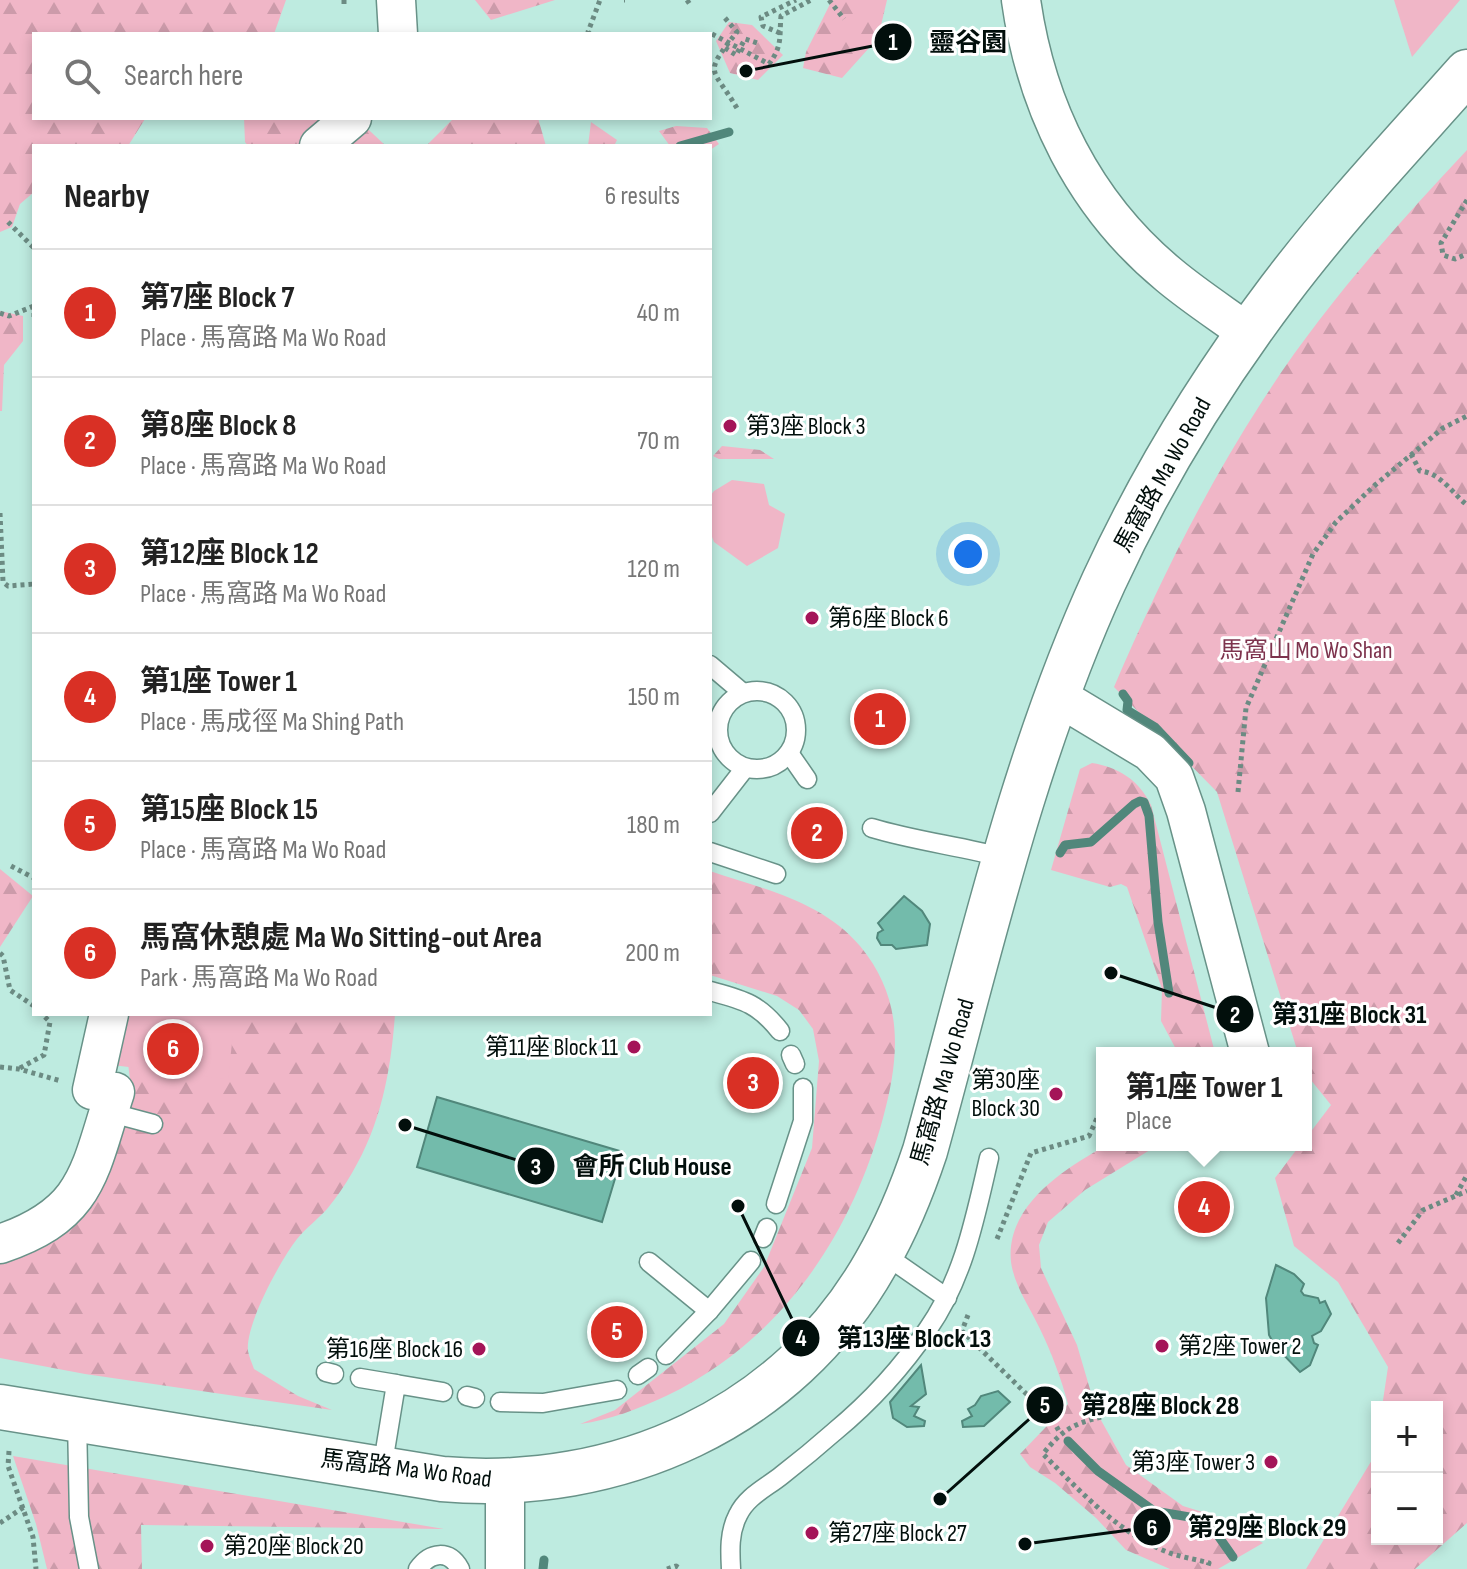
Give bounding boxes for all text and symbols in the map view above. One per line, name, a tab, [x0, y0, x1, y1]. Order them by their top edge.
callout: 靈谷園	[873, 17, 1023, 67]
text: 1	[888, 28, 898, 57]
text: 靈谷園	[929, 28, 1007, 59]
search box	[32, 32, 712, 120]
icon: search	[60, 54, 104, 98]
text: Search here	[124, 58, 243, 94]
text: Nearby	[64, 176, 150, 217]
text: 6 results	[605, 181, 680, 212]
text: 第7座 Block 7	[140, 280, 294, 316]
text: 1	[85, 298, 95, 329]
text: 40 m	[637, 298, 680, 329]
text: Place · 馬窩路 Ma Wo Road	[140, 323, 386, 354]
street label: 馬窩路 Ma Wo Road	[1109, 393, 1217, 557]
text: 第8座 Block 8	[140, 408, 296, 444]
place label: 第3座 Block 3	[746, 412, 866, 441]
marker: 第3座 Block 3	[721, 417, 739, 435]
text: 2	[84, 426, 96, 457]
text: 70 m	[637, 426, 680, 457]
text: Place · 馬窩路 Ma Wo Road	[140, 451, 386, 482]
your location	[948, 534, 988, 574]
text: 第12座 Block 12	[140, 536, 319, 572]
text: 3	[84, 554, 96, 585]
text: 120 m	[627, 554, 680, 585]
text: Place · 馬窩路 Ma Wo Road	[140, 579, 386, 610]
place label: 第6座 Block 6	[828, 604, 949, 633]
marker: 第6座 Block 6	[803, 609, 821, 627]
park label: 馬窩山 Mo Wo Shan	[1220, 636, 1392, 665]
text: 第1座 Tower 1	[140, 664, 297, 700]
text: 4	[84, 682, 96, 713]
text: 150 m	[628, 682, 680, 713]
pin: 1	[854, 689, 906, 749]
text: Place · 馬成徑 Ma Shing Path	[140, 707, 404, 738]
text: 第15座 Block 15	[140, 792, 318, 828]
pin: 2	[791, 803, 843, 863]
text: 5	[84, 810, 96, 841]
text: 180 m	[627, 810, 680, 841]
text: Place · 馬窩路 Ma Wo Road	[140, 835, 386, 866]
text: 馬窩休憩處 Ma Wo Sitting-out Area	[140, 920, 542, 956]
text: 6	[84, 938, 96, 969]
text: 200 m	[625, 938, 680, 969]
text: Park · 馬窩路 Ma Wo Road	[140, 963, 378, 994]
callout: 第31座 Block 31	[1215, 989, 1442, 1039]
street label: 馬窩路 Ma Wo Road	[905, 995, 981, 1169]
text: 第31座 Block 31	[1272, 1000, 1426, 1031]
text: 2	[1230, 1001, 1240, 1030]
pin: 6	[147, 1019, 199, 1079]
place label: 第11座 Block 11	[485, 1033, 619, 1062]
marker: 第11座 Block 11	[625, 1038, 643, 1056]
popup	[1096, 1047, 1312, 1151]
pin: 3	[727, 1053, 779, 1113]
place label: 第30座 Block 30	[971, 1066, 1040, 1123]
text: 第1座 Tower 1	[1125, 1070, 1283, 1106]
marker: 第30座 Block 30	[1047, 1085, 1065, 1103]
text: Place	[1125, 1106, 1172, 1137]
callout: 會所 Club House	[516, 1141, 748, 1191]
text: 會所 Club House	[572, 1152, 732, 1183]
text: 3	[531, 1153, 541, 1182]
pin: 4	[1178, 1177, 1230, 1237]
pin: 5	[591, 1302, 643, 1362]
callout: 第13座 Block 13	[781, 1313, 1008, 1363]
text: 4	[795, 1324, 807, 1353]
text: 第13座 Block 13	[837, 1324, 991, 1355]
place label: 第2座 Tower 2	[1178, 1332, 1301, 1361]
place label: 第16座 Block 16	[326, 1335, 463, 1364]
marker: 第2座 Tower 2	[1153, 1337, 1171, 1355]
marker: 第16座 Block 16	[470, 1340, 488, 1358]
callout: 第28座 Block 28	[1025, 1380, 1255, 1430]
text: 5	[1040, 1391, 1050, 1420]
text: 第28座 Block 28	[1081, 1391, 1239, 1422]
map controls	[1371, 1401, 1443, 1545]
button: +	[1371, 1401, 1443, 1473]
street label: 馬窩路 Ma Wo Road	[319, 1444, 493, 1494]
place label: 第3座 Tower 3	[1131, 1448, 1255, 1477]
marker: 第3座 Tower 3	[1262, 1453, 1280, 1471]
button: −	[1371, 1473, 1443, 1545]
callout: 第29座 Block 29	[1132, 1502, 1362, 1552]
text: 第29座 Block 29	[1188, 1513, 1346, 1544]
text: 6	[1146, 1514, 1158, 1543]
place label: 第27座 Block 27	[828, 1519, 967, 1548]
marker: 第27座 Block 27	[803, 1524, 821, 1542]
place label: 第20座 Block 20	[223, 1532, 364, 1561]
marker: 第20座 Block 20	[198, 1537, 216, 1555]

